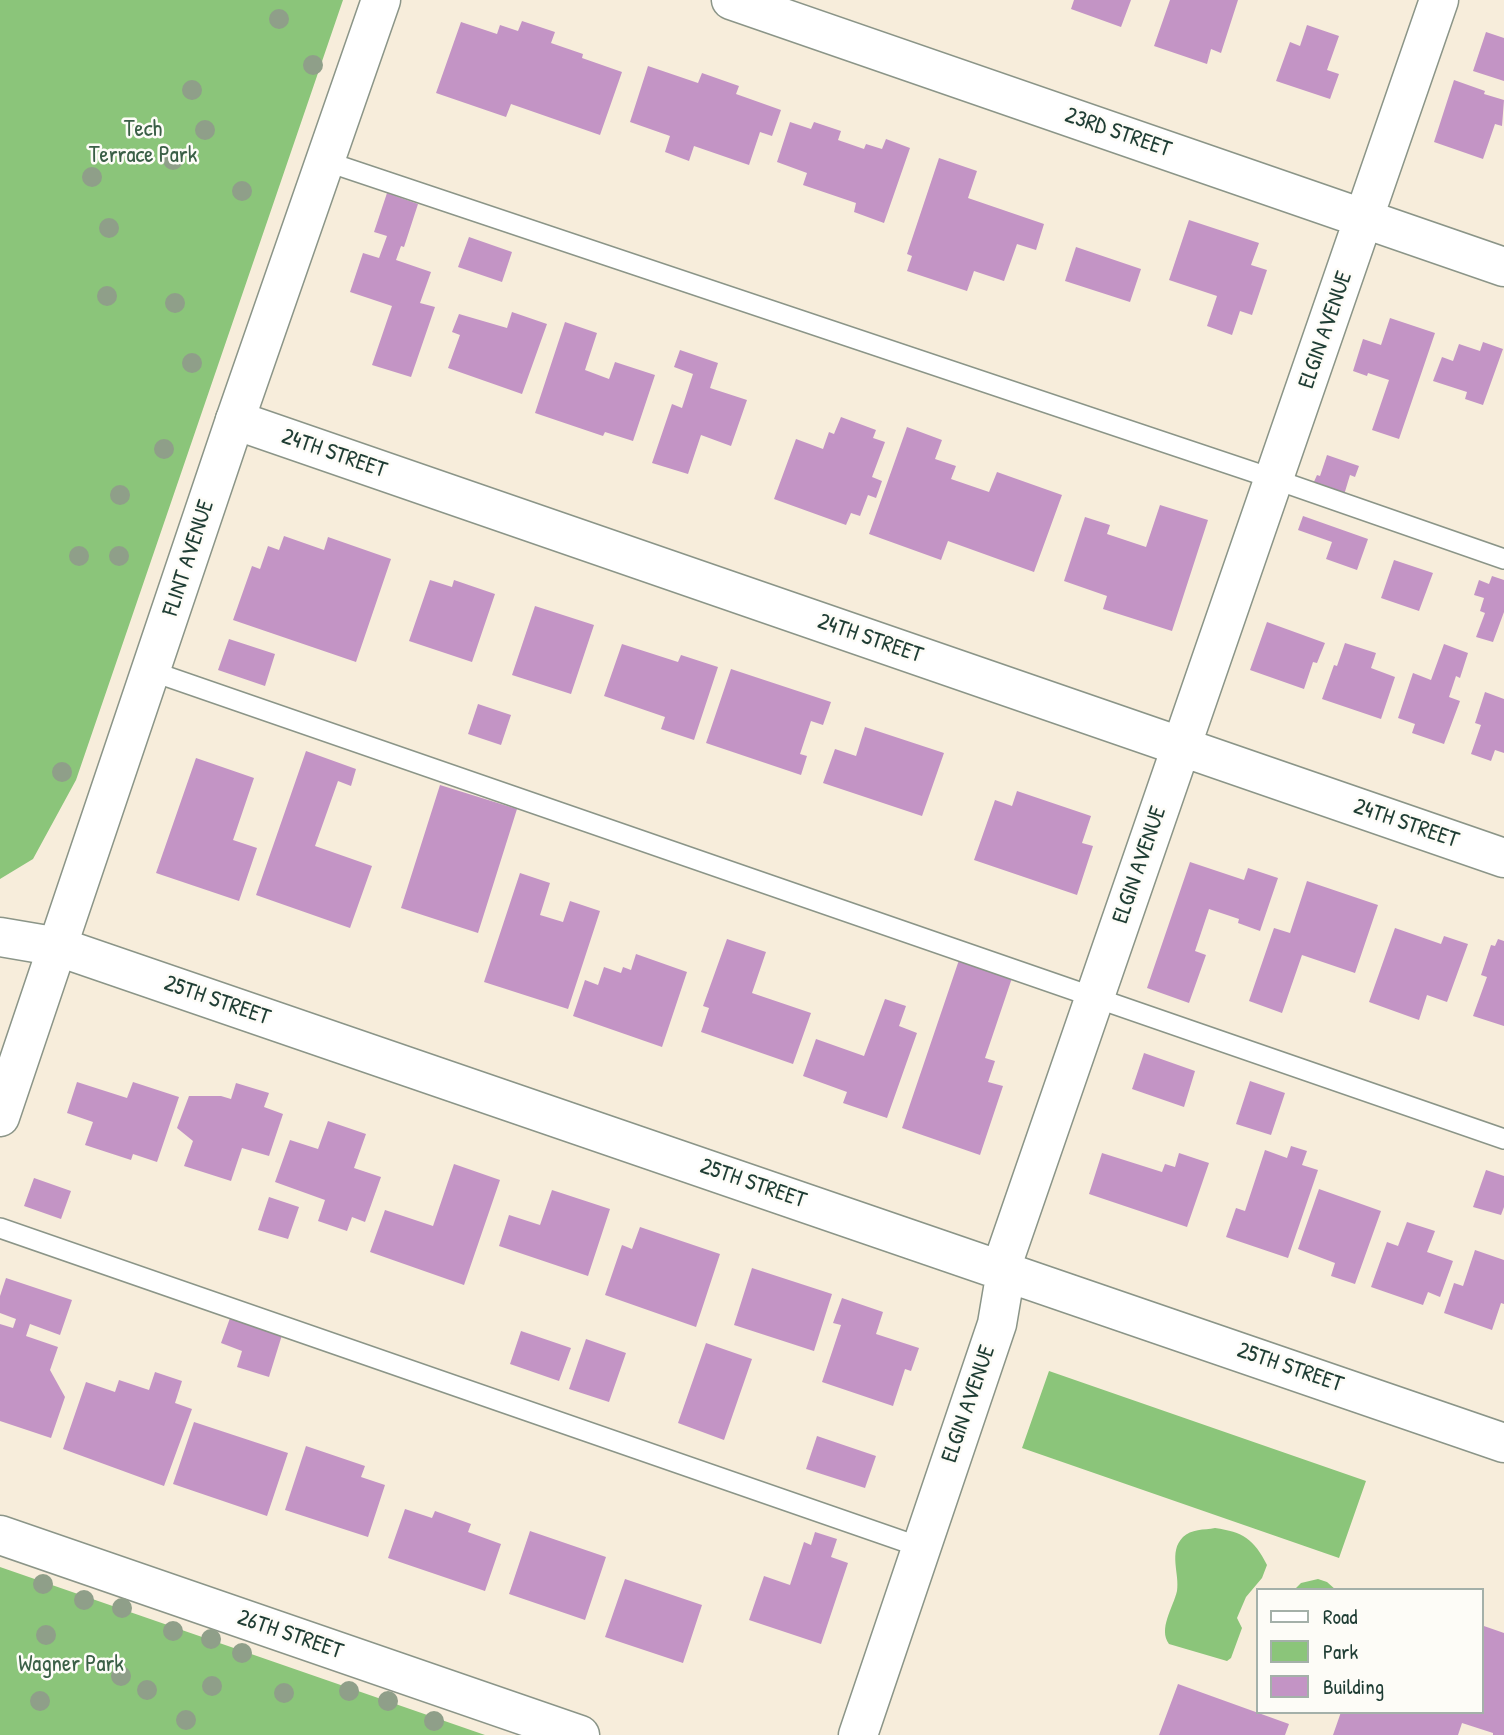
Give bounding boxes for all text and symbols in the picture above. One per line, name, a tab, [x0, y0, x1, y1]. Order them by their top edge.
street label: 23RD STREET	[1061, 102, 1175, 164]
park label: Tech Terrace Park	[89, 116, 197, 170]
street label: ELGIN AVENUE	[1293, 268, 1359, 392]
street label: 24TH STREET	[278, 423, 390, 485]
street label: FLINT AVENUE	[157, 497, 221, 619]
street label: 24TH STREET	[814, 608, 926, 670]
street label: 24TH STREET	[1350, 793, 1462, 855]
street label: ELGIN AVENUE	[1107, 803, 1173, 927]
street label: 25TH STREET	[160, 970, 274, 1032]
street label: 25TH STREET	[696, 1153, 810, 1215]
street label: 25TH STREET	[1233, 1337, 1347, 1399]
street label: ELGIN AVENUE	[936, 1342, 1002, 1466]
legend	[1256, 1588, 1483, 1714]
text: Road	[1323, 1602, 1357, 1631]
street label: 26TH STREET	[234, 1604, 346, 1666]
text: Park	[1323, 1637, 1358, 1666]
park label: Wagner Park	[18, 1651, 124, 1679]
text: Building	[1323, 1672, 1384, 1701]

